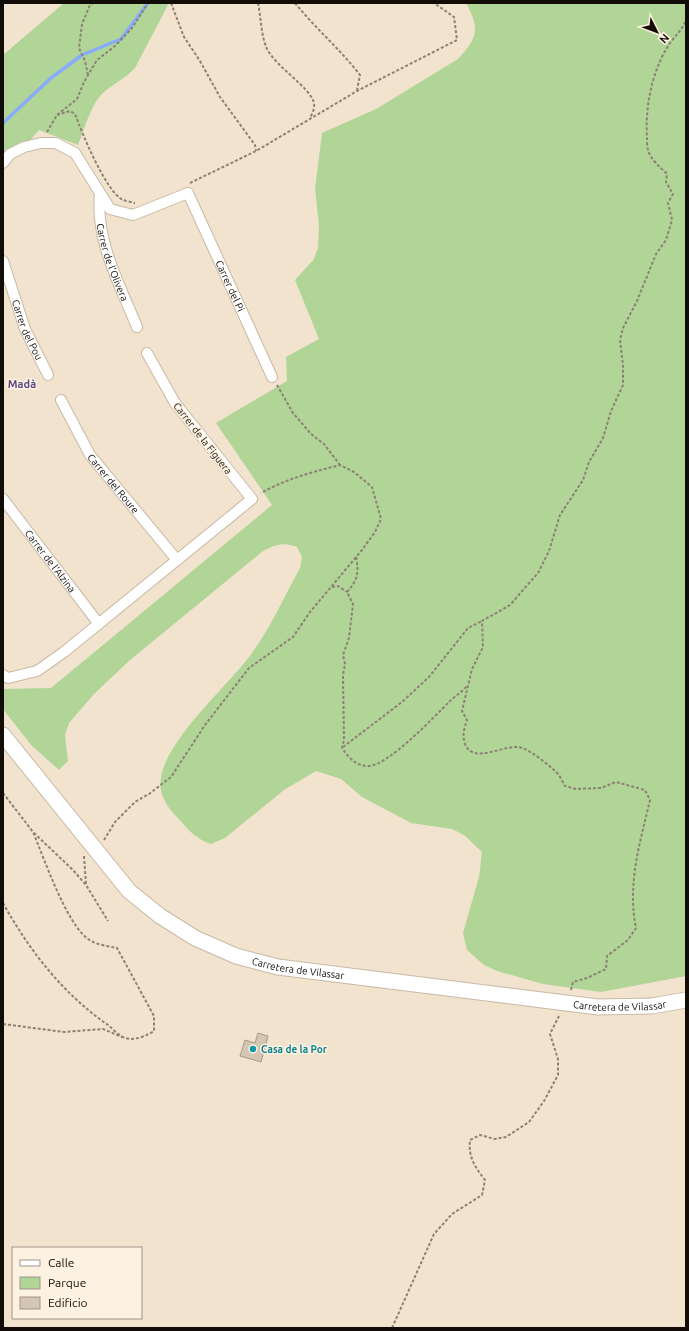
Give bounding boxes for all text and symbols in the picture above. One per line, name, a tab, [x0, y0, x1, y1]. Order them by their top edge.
north arrow	[637, 12, 677, 52]
text: N	[657, 32, 672, 46]
street label: Carrer de l'Olivera	[95, 223, 130, 303]
street label: Carrer del Pi	[213, 259, 246, 313]
street label: Carrer del Pou	[10, 298, 45, 362]
district label: Madà	[8, 378, 36, 390]
street label: Carrer de la Figuera	[171, 400, 234, 476]
street label: Carrer del Roure	[85, 452, 141, 516]
street label: Carrer de l'Alzina	[23, 528, 78, 594]
street label: Carretera de Vilassar	[251, 955, 345, 981]
street label: Carretera de Vilassar	[572, 999, 667, 1013]
marker: Casa de la Por	[248, 1044, 258, 1054]
place label: Casa de la Por	[261, 1044, 328, 1055]
legend	[12, 1247, 142, 1319]
text: Calle	[48, 1256, 74, 1269]
text: Parque	[48, 1276, 86, 1289]
text: Edificio	[48, 1296, 88, 1309]

